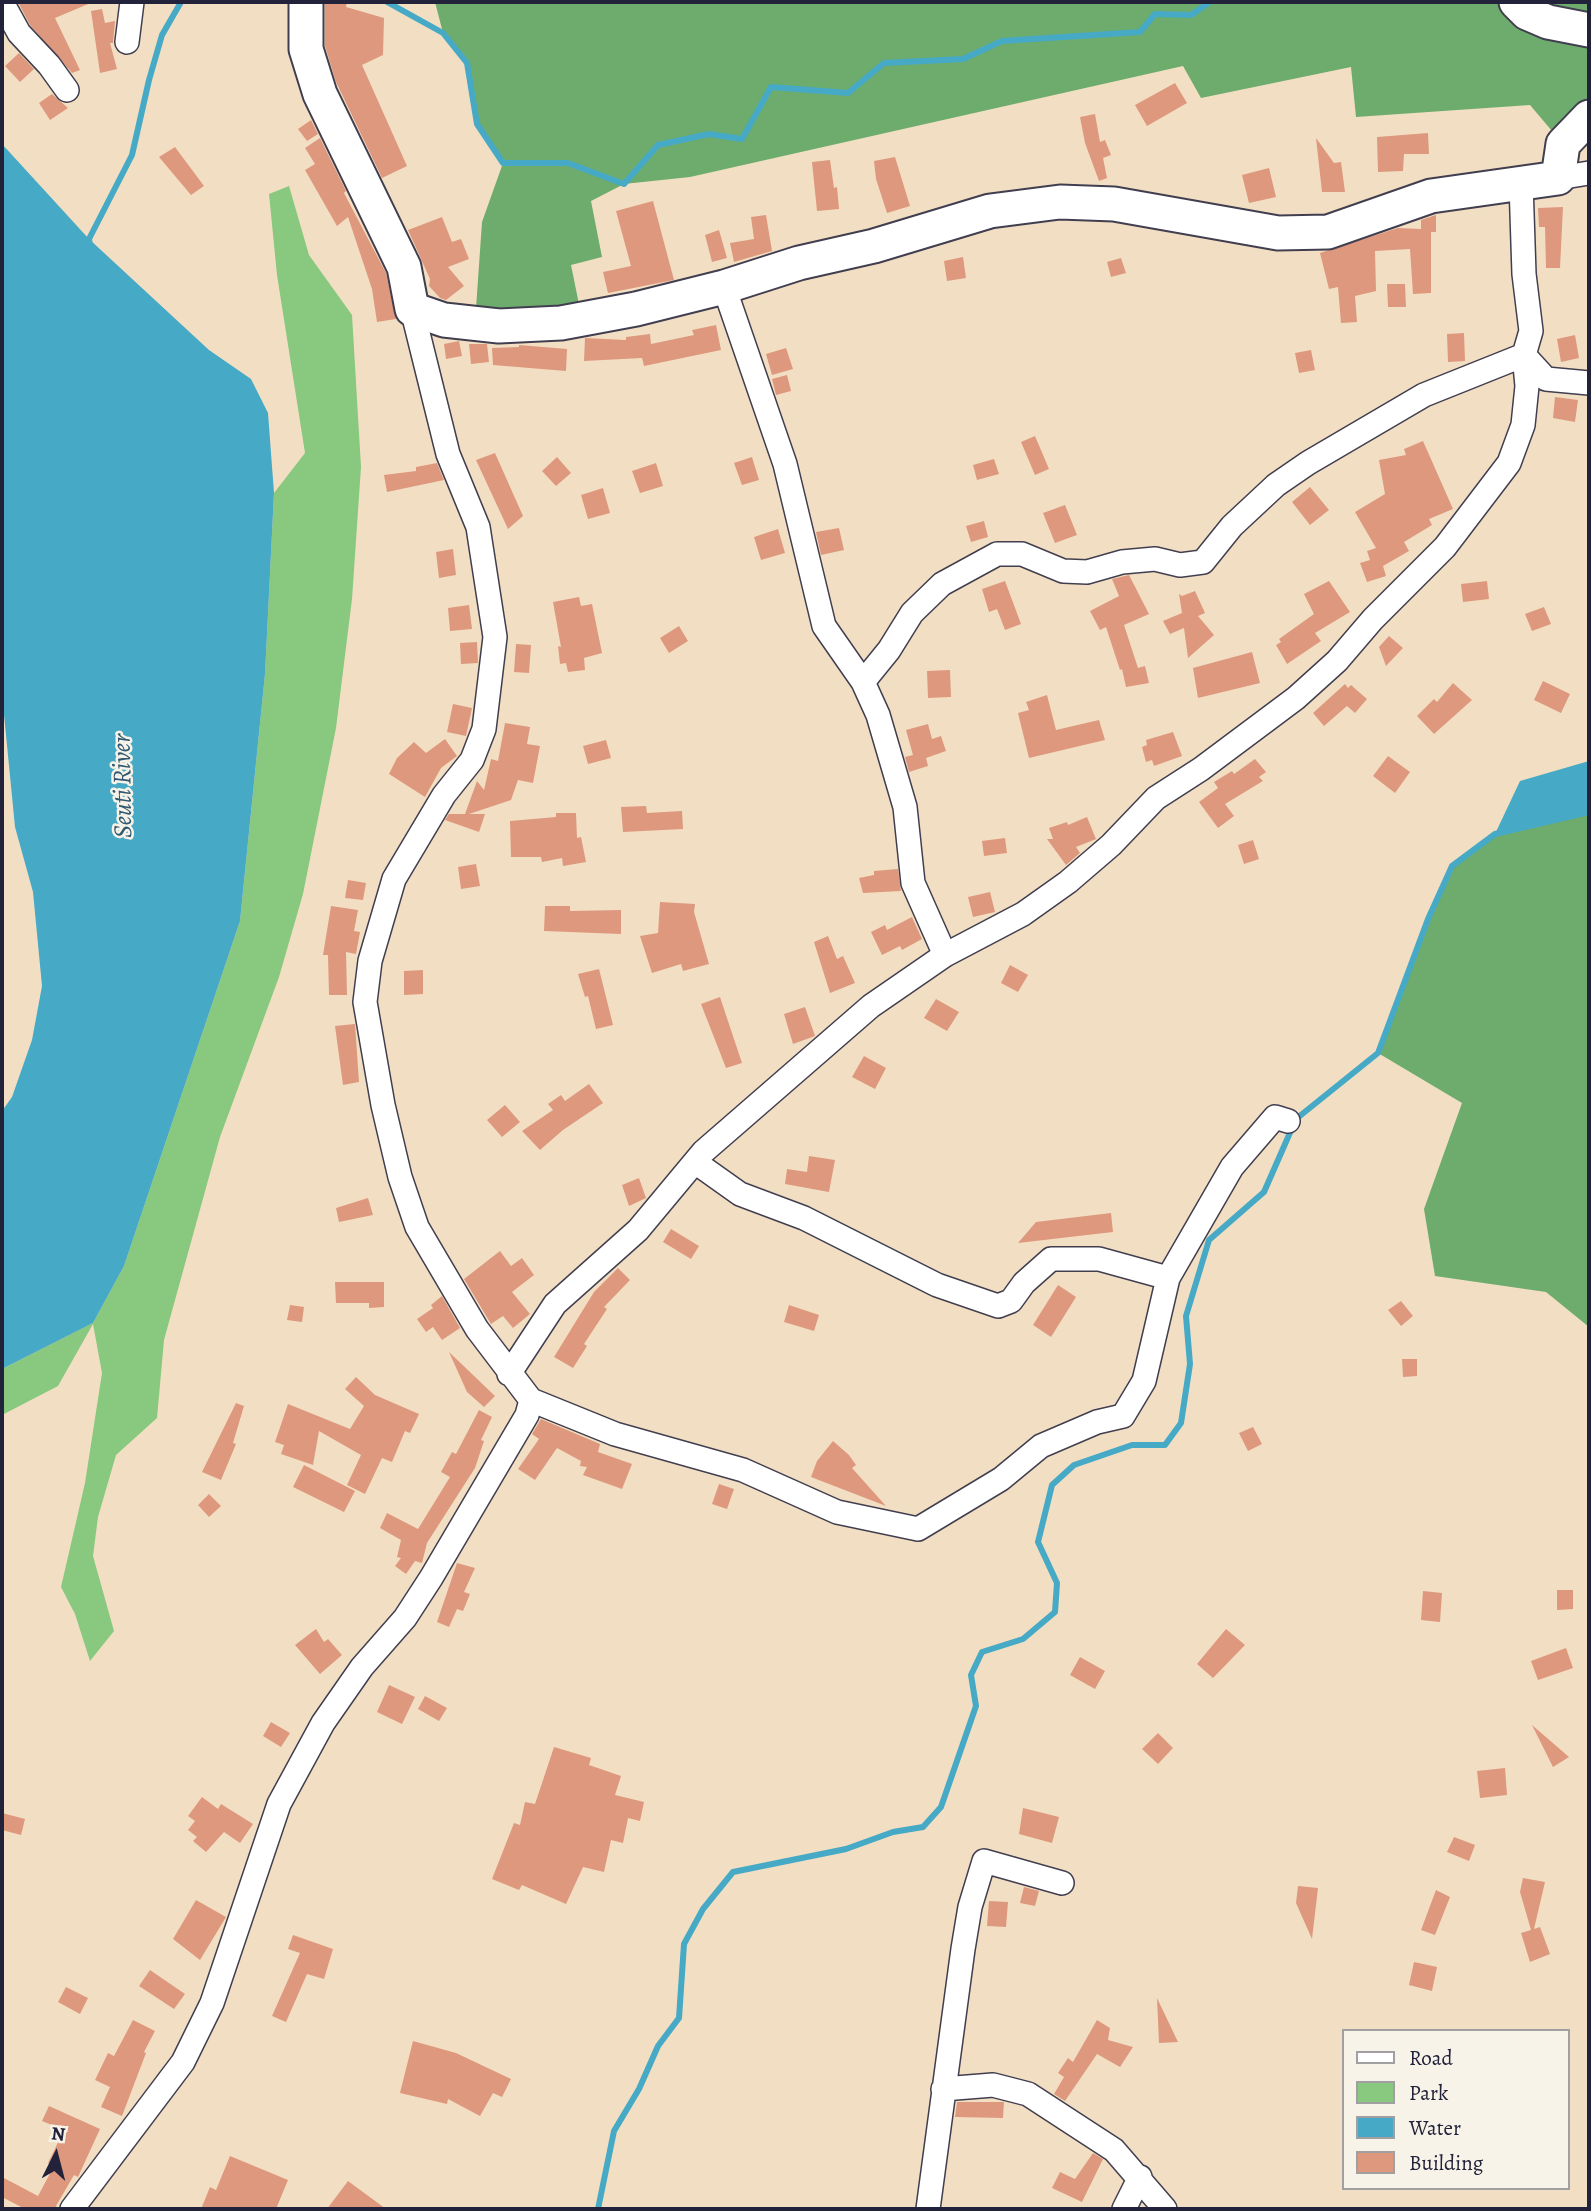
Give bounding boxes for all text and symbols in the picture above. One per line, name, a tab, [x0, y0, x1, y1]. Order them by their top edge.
water label: Seuti River	[107, 734, 141, 838]
legend	[1342, 2029, 1570, 2190]
text: Road	[1409, 2044, 1453, 2072]
text: Park	[1409, 2079, 1448, 2107]
text: Water	[1409, 2114, 1461, 2142]
north arrow	[21, 2120, 91, 2190]
text: N	[50, 2120, 66, 2148]
text: Building	[1409, 2149, 1483, 2177]

